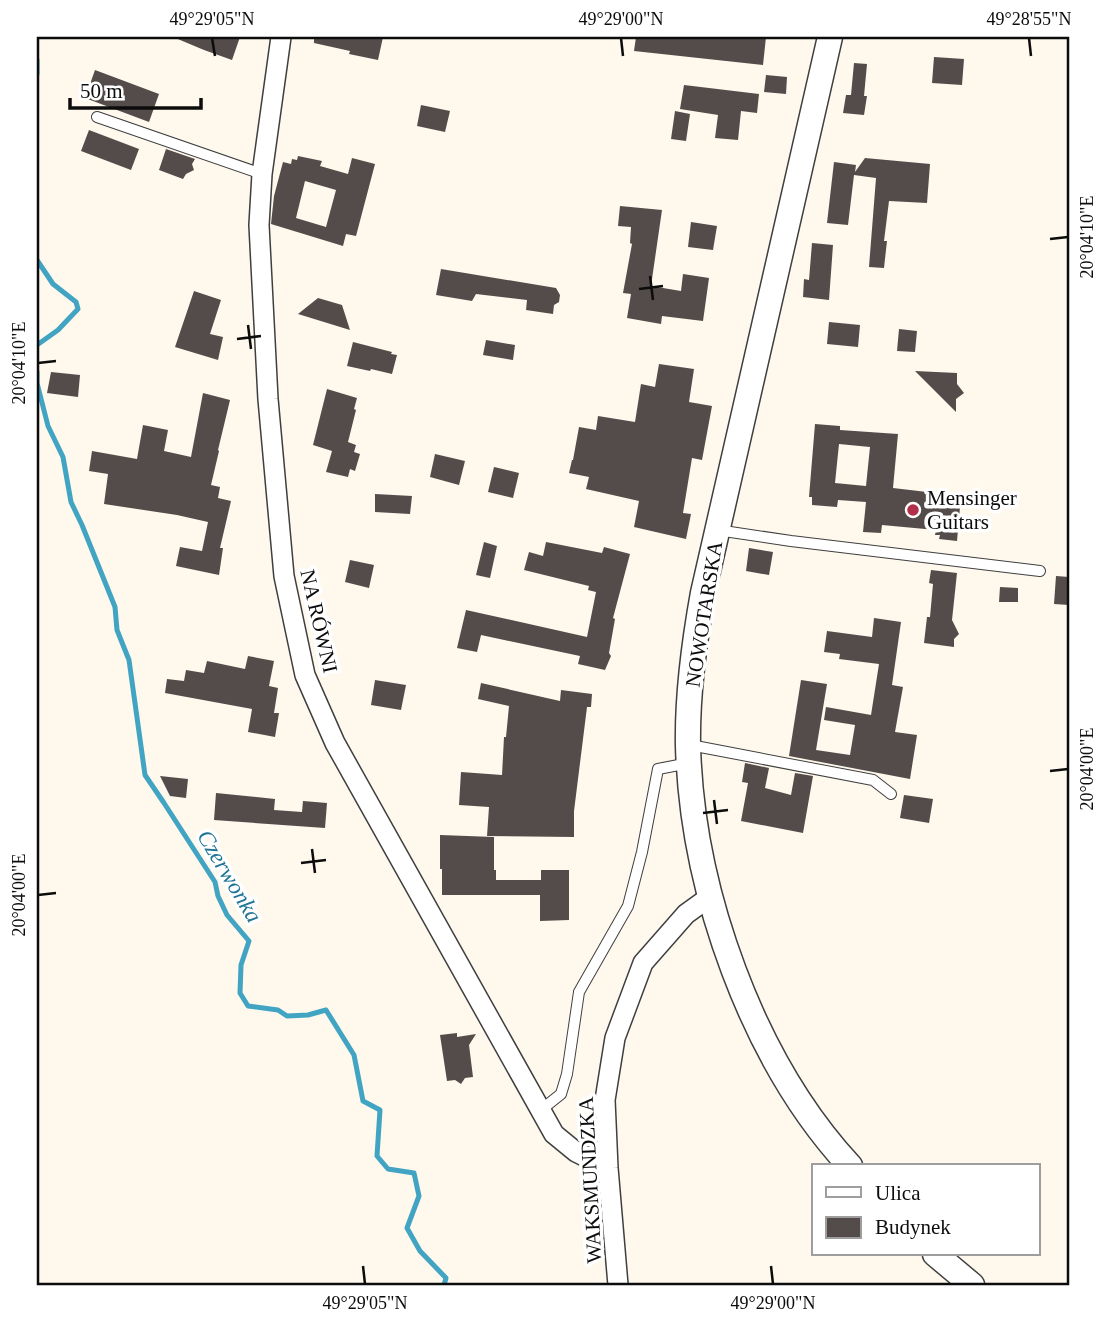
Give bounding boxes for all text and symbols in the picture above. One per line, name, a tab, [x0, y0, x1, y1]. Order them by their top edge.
text: 49°29'05"N	[170, 9, 254, 29]
text: 49°29'00"N	[579, 9, 663, 29]
text: 49°28'55"N	[987, 9, 1071, 29]
scale bar	[70, 66, 201, 110]
text: 50 m	[80, 79, 123, 103]
text: 20°04'10"E	[1077, 196, 1097, 278]
text: 20°04'10"E	[9, 322, 29, 404]
place label: Mensinger Guitars	[927, 486, 1017, 534]
marker: Mensinger Guitars	[905, 502, 921, 518]
street label: NOWOTARSKA	[681, 538, 728, 689]
street label: NA RÓWNI	[295, 567, 343, 675]
text: 20°04'00"E	[1077, 728, 1097, 810]
water label: Czerwonka	[192, 825, 267, 927]
text: 20°04'00"E	[9, 854, 29, 936]
street label: WAKSMUNDZKA	[574, 1095, 606, 1264]
legend	[812, 1164, 1040, 1256]
text: Ulica	[875, 1181, 921, 1205]
text: Budynek	[875, 1215, 951, 1239]
text: 49°29'05"N	[323, 1293, 407, 1313]
text: 49°29'00"N	[731, 1293, 815, 1313]

